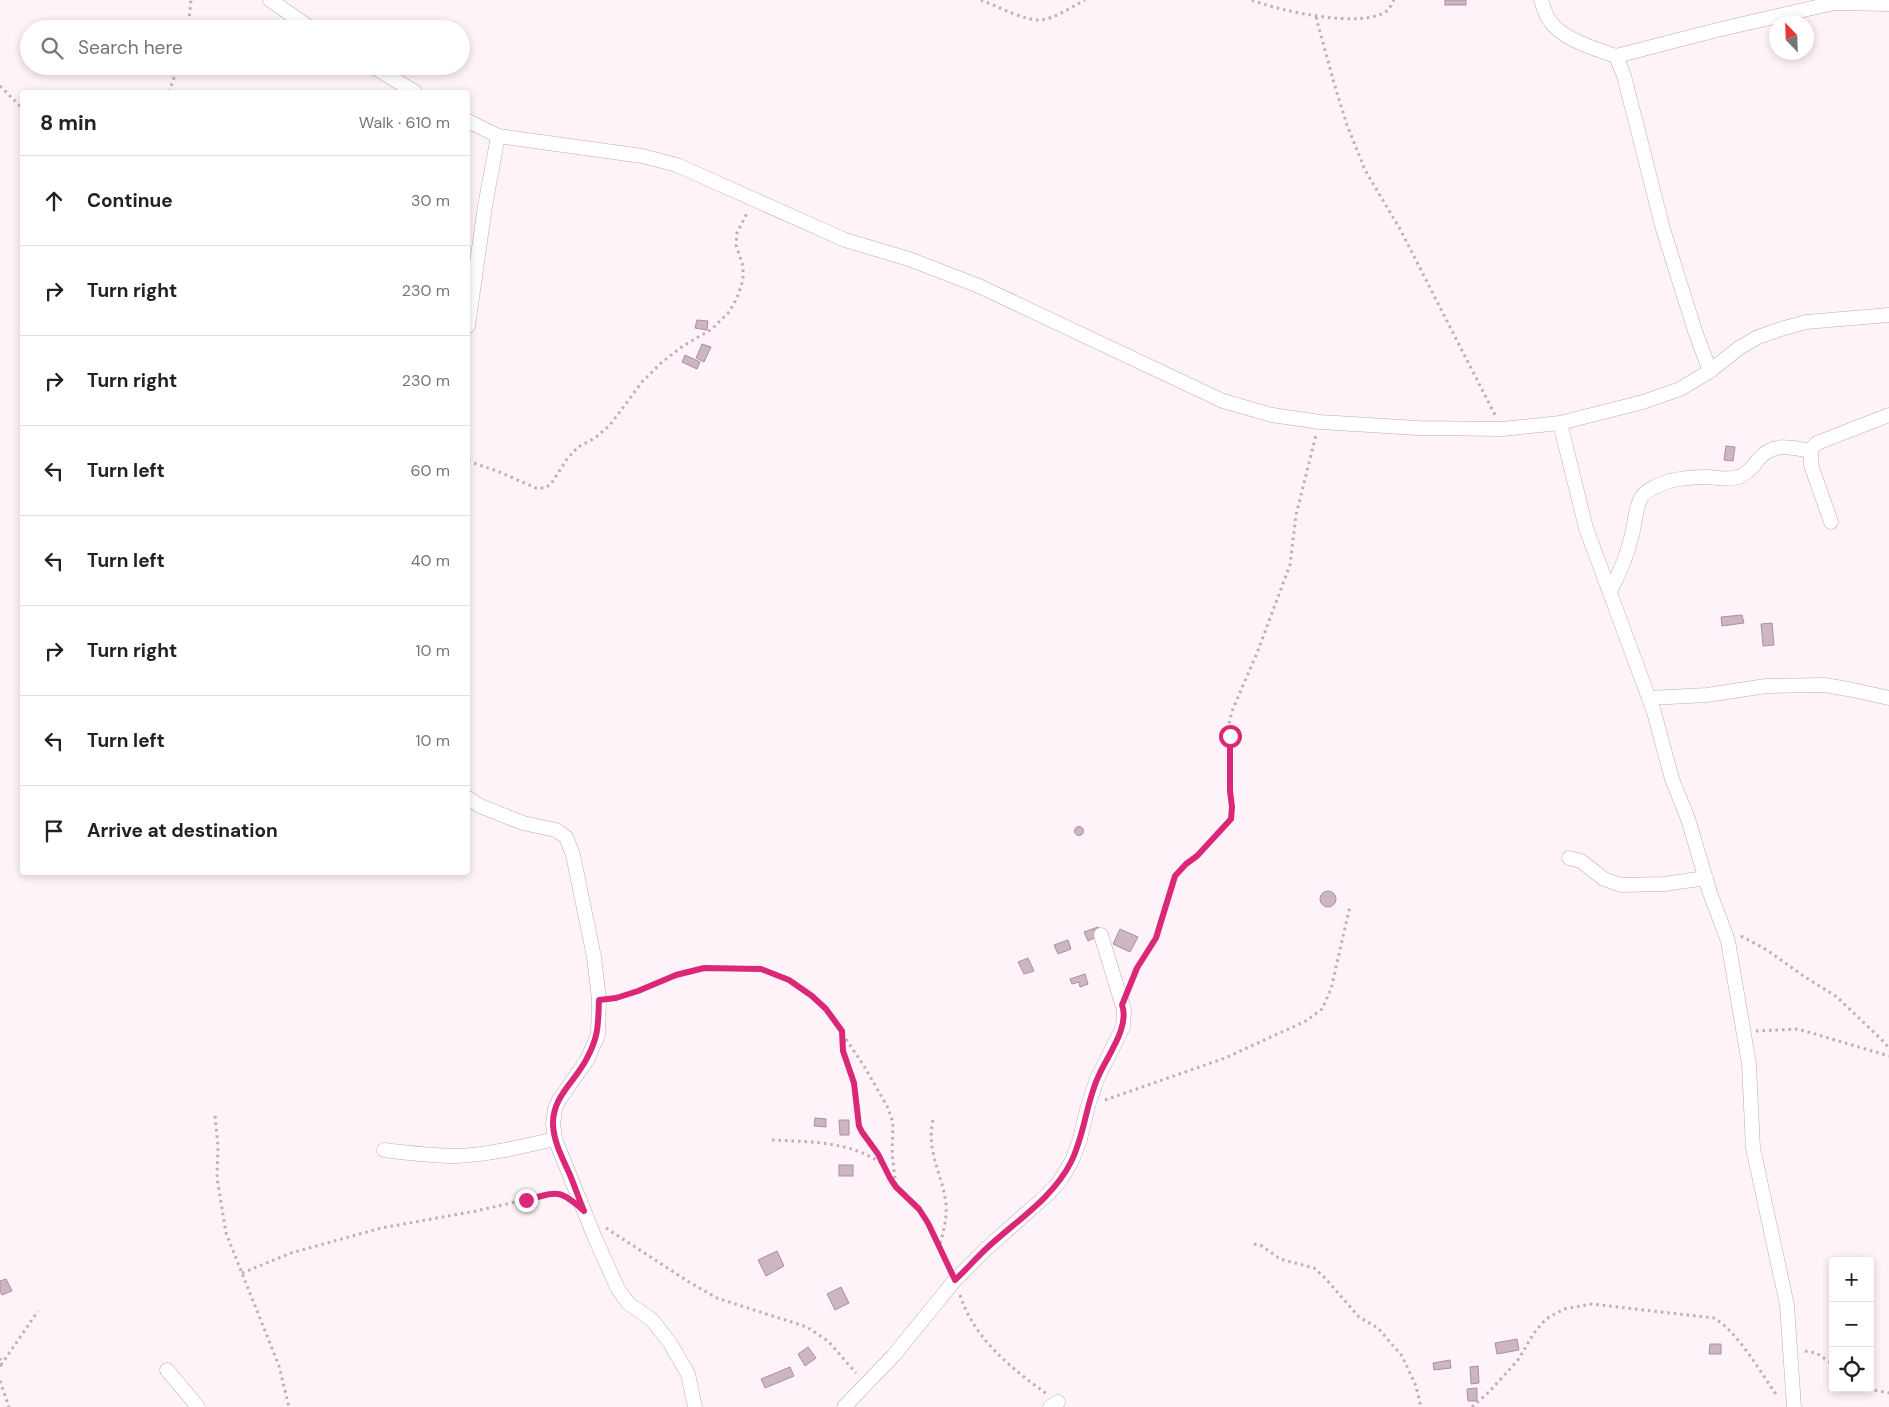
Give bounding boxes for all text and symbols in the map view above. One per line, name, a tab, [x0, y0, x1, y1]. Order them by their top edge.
north arrow	[1769, 15, 1814, 60]
search box	[20, 20, 470, 75]
icon: search	[38, 34, 66, 62]
text: Search here	[78, 35, 183, 60]
text: 8 min	[40, 109, 97, 137]
text: Walk · 610 m	[359, 112, 450, 133]
icon: ahead	[40, 187, 68, 215]
text: Continue	[87, 188, 173, 213]
text: 30 m	[411, 190, 450, 211]
icon: right	[40, 277, 68, 305]
text: Turn right	[87, 278, 177, 303]
text: 230 m	[402, 280, 450, 301]
icon: right	[40, 367, 68, 395]
text: Turn right	[87, 368, 177, 393]
text: 230 m	[402, 370, 450, 391]
icon: left	[40, 457, 68, 485]
text: Turn left	[87, 458, 165, 483]
text: 60 m	[410, 460, 450, 481]
icon: left	[40, 547, 68, 575]
text: Turn left	[87, 548, 165, 573]
text: 40 m	[411, 550, 450, 571]
icon: right	[40, 637, 68, 665]
text: Turn right	[87, 638, 177, 663]
text: 10 m	[416, 640, 450, 661]
route start	[1219, 725, 1242, 748]
icon: left	[40, 727, 68, 755]
text: Turn left	[87, 728, 165, 753]
text: 10 m	[416, 730, 450, 751]
icon: arrive	[40, 817, 68, 845]
text: Arrive at destination	[87, 818, 278, 843]
route end	[515, 1189, 538, 1212]
map controls	[1829, 1257, 1874, 1392]
button: +	[1829, 1257, 1874, 1302]
button: −	[1829, 1302, 1874, 1347]
button: locate	[1829, 1347, 1874, 1392]

